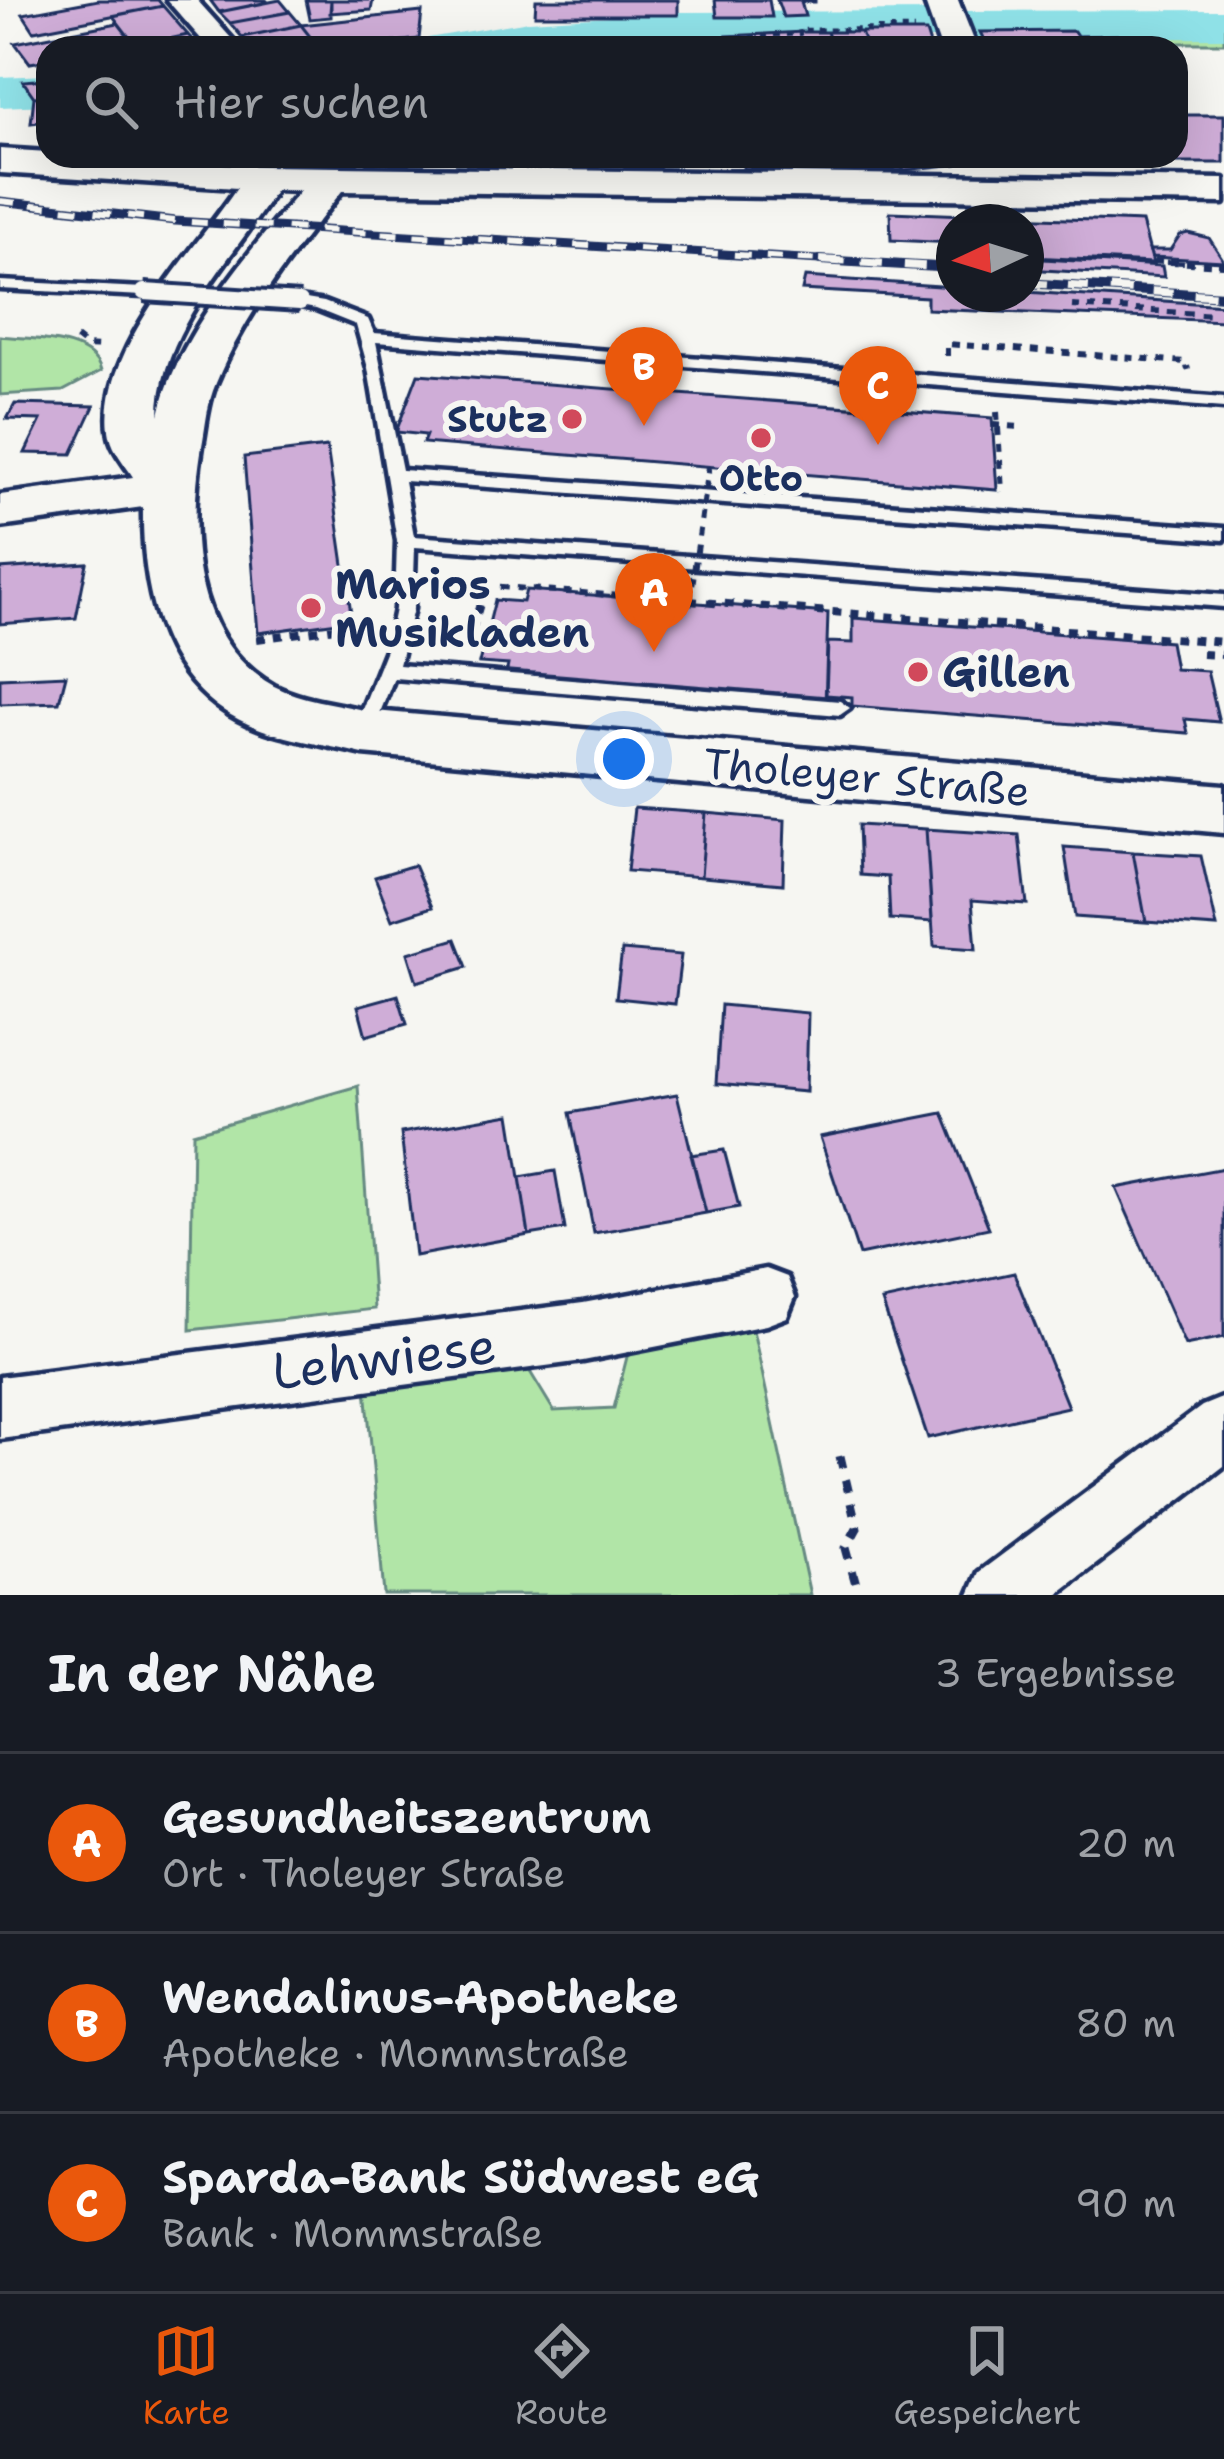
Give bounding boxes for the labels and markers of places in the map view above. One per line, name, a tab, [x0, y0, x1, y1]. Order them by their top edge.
pin: B	[605, 327, 683, 426]
pin: C	[839, 346, 917, 445]
place label: Stutz	[447, 395, 548, 444]
marker: Stutz	[559, 406, 585, 432]
marker: Otto	[748, 425, 774, 451]
place label: Otto	[719, 454, 803, 503]
pin: A	[615, 553, 693, 652]
place label: Marios Musikladen	[335, 556, 590, 660]
marker: Marios Musikladen	[298, 595, 324, 621]
place label: Gillen	[942, 644, 1070, 700]
marker: Gillen	[905, 659, 931, 685]

